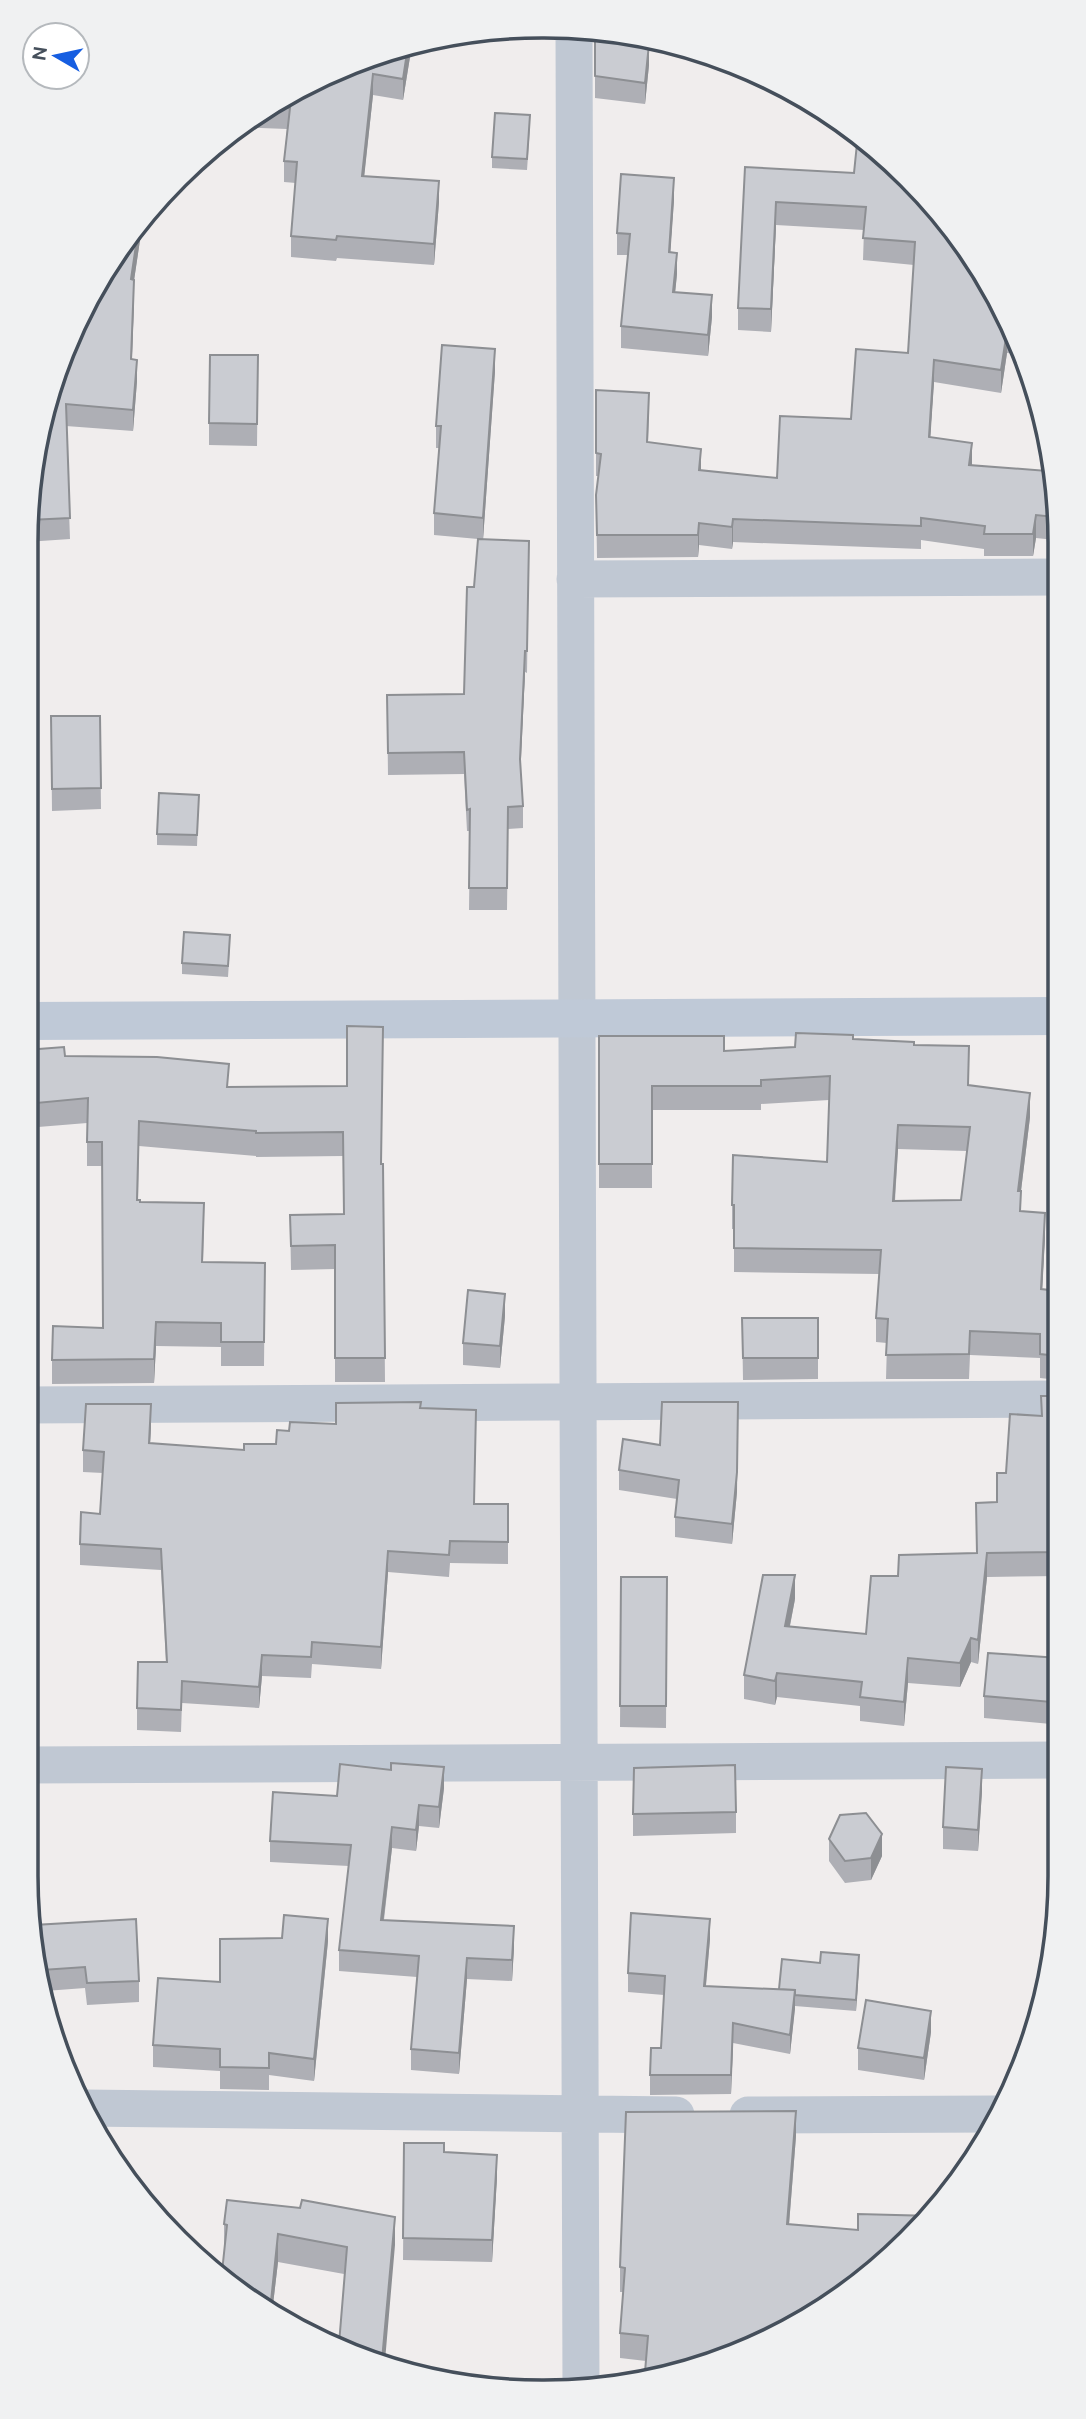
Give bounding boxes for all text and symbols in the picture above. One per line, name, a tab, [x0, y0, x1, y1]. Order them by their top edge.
north arrow	[21, 21, 91, 91]
text: N	[27, 45, 51, 62]

